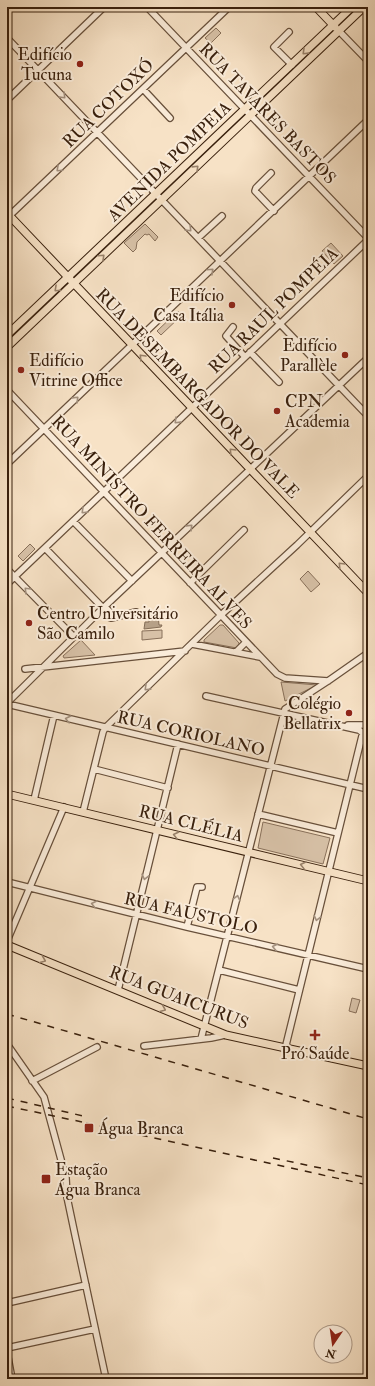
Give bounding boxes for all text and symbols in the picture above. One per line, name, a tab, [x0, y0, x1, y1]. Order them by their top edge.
street label: RUA TAVARES BASTOS	[195, 38, 341, 188]
place label: Edifício Tucuna	[17, 44, 73, 85]
one-way arrow	[302, 47, 310, 55]
street label: RUA COTOXÓ	[58, 54, 158, 152]
marker: Edifício Tucuna	[75, 59, 85, 69]
one-way arrow	[58, 92, 65, 99]
street label: AVENIDA POMPEIA	[102, 97, 236, 227]
one-way arrow	[56, 164, 64, 172]
one-way arrow	[191, 165, 199, 173]
one-way arrow	[184, 224, 192, 232]
street label: RUA RAUL POMPÉIA	[203, 242, 343, 378]
one-way arrow	[97, 255, 105, 262]
one-way arrow	[206, 268, 214, 275]
one-way arrow	[54, 284, 62, 292]
street label: RUA DESEMBARGADOR DO VALE	[92, 284, 304, 503]
place label: Edifício Casa Itália	[153, 285, 225, 326]
marker: Edifício Casa Itália	[227, 300, 237, 310]
place label: Edifício Parallèle	[280, 335, 337, 376]
place label: Edifício Vitrine Office	[29, 350, 123, 391]
marker: Edifício Parallèle	[340, 350, 350, 360]
one-way arrow	[140, 354, 147, 361]
marker: Edifício Vitrine Office	[16, 365, 26, 375]
place label: CPN Academia	[284, 391, 351, 432]
one-way arrow	[71, 396, 79, 403]
marker: CPN Academia	[272, 406, 282, 416]
street label: RUA MINISTRO FERREIRA ALVES	[47, 411, 256, 634]
one-way arrow	[174, 416, 182, 423]
one-way arrow	[229, 448, 237, 456]
one-way arrow	[81, 506, 89, 514]
one-way arrow	[185, 524, 193, 531]
one-way arrow	[338, 562, 346, 570]
one-way arrow	[24, 587, 32, 595]
place label: Centro Universitário São Camilo	[37, 603, 178, 644]
marker: Centro Universitário São Camilo	[24, 618, 34, 628]
one-way arrow	[144, 683, 152, 691]
place label: Colégio Bellatrix	[283, 693, 341, 734]
street label: RUA CORIOLANO	[115, 706, 267, 761]
marker: Colégio Bellatrix	[344, 708, 354, 718]
one-way arrow	[64, 715, 71, 723]
street label: RUA CLÉLIA	[136, 799, 246, 847]
one-way arrow	[173, 831, 180, 839]
one-way arrow	[300, 861, 307, 870]
one-way arrow	[142, 874, 150, 880]
street label: RUA FAUSTOLO	[122, 888, 260, 939]
one-way arrow	[232, 895, 241, 902]
one-way arrow	[91, 900, 97, 908]
one-way arrow	[314, 914, 322, 921]
one-way arrow	[272, 944, 279, 952]
one-way arrow	[39, 955, 46, 963]
street label: RUA GUAICURUS	[106, 961, 251, 1034]
one-way arrow	[160, 1005, 167, 1013]
marker: Pró Saúde	[309, 1029, 321, 1041]
place label: Pró Saúde	[281, 1043, 349, 1064]
place label: Água Branca	[97, 1117, 185, 1139]
marker: Água Branca	[83, 1122, 95, 1134]
place label: Estação Água Branca	[54, 1159, 142, 1200]
marker: Estação Água Branca	[40, 1173, 52, 1185]
north arrow	[313, 1324, 353, 1364]
text: N	[323, 1346, 338, 1361]

